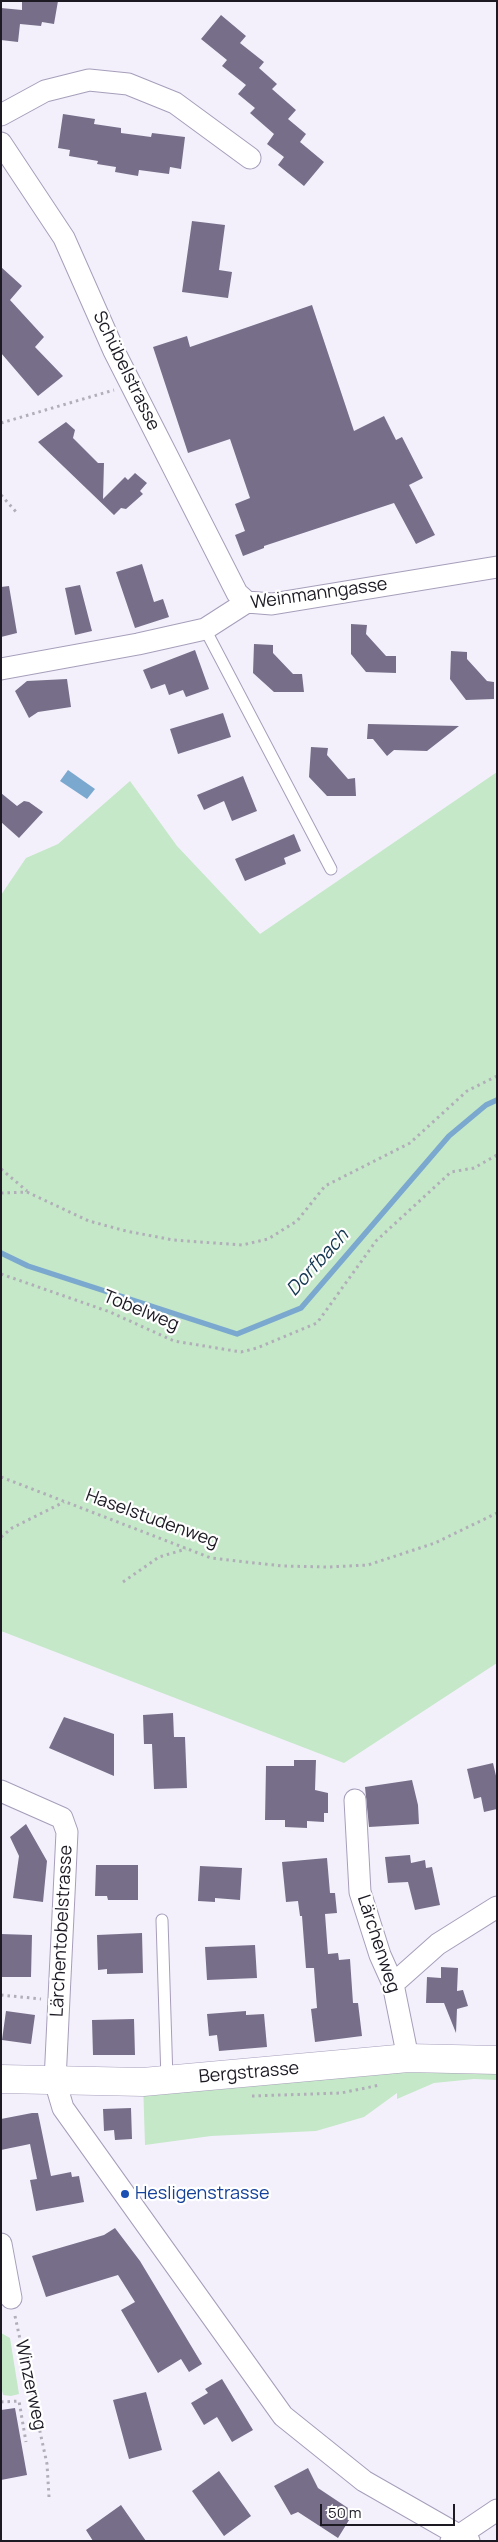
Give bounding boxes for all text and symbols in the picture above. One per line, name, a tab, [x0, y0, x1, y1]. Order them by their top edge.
street label: Schübelstrasse	[88, 308, 164, 434]
street label: Weinmanngasse	[249, 574, 389, 614]
water label: Dorfbach	[282, 1225, 354, 1301]
street label: Tobelweg	[100, 1286, 182, 1336]
street label: Haselstudenweg	[82, 1485, 222, 1553]
street label: Lärchentobelstrasse	[47, 1844, 77, 2018]
street label: Lärchenweg	[352, 1892, 404, 1996]
street label: Bergstrasse	[198, 2058, 300, 2088]
place label: Hesligenstrasse	[135, 2183, 270, 2205]
marker: Hesligenstrasse	[119, 2188, 131, 2200]
street label: Winzerweg	[10, 2338, 50, 2432]
scale bar	[323, 2494, 458, 2526]
text: 50 m	[328, 2502, 362, 2523]

